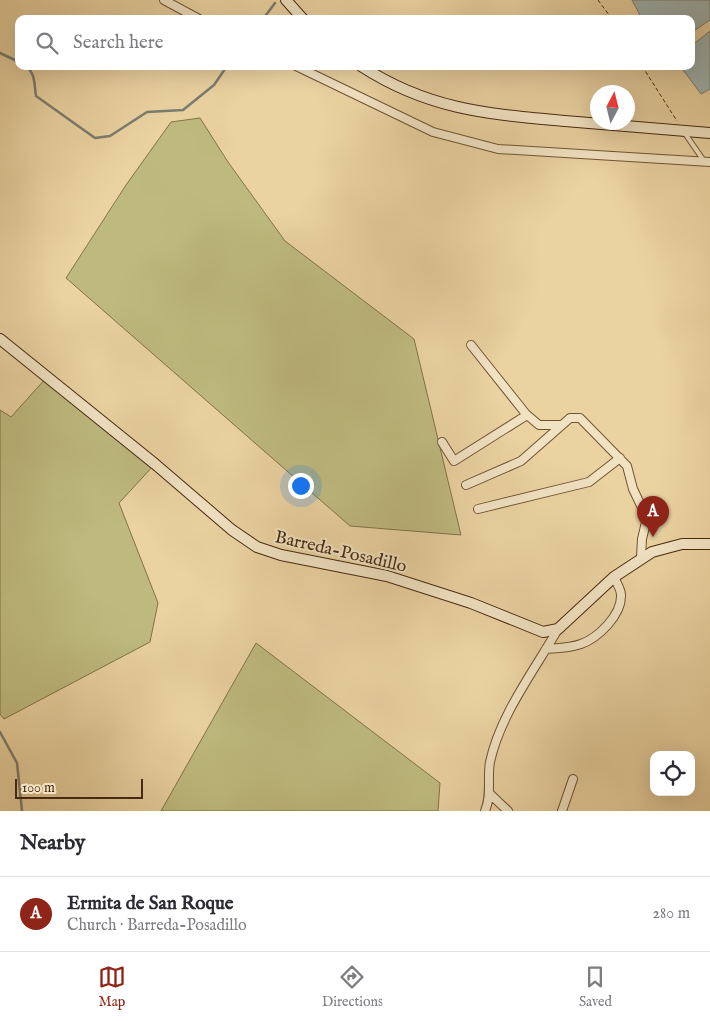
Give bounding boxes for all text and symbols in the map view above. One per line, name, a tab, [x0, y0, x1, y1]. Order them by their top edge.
search box	[15, 15, 695, 70]
icon: search	[33, 29, 61, 57]
text: Search here	[73, 31, 164, 55]
north arrow	[590, 85, 635, 130]
your location	[288, 473, 314, 499]
pin: A	[637, 496, 669, 537]
street label: Barreda-Posadillo	[272, 526, 409, 579]
map controls	[650, 751, 695, 796]
button: locate	[650, 751, 695, 796]
scale bar	[15, 776, 142, 799]
text: 100 m	[22, 779, 55, 797]
text: Nearby	[20, 830, 85, 857]
text: Ermita de San Roque	[67, 892, 234, 916]
text: A	[31, 904, 41, 924]
text: 280 m	[653, 904, 690, 924]
text: Church · Barreda-Posadillo	[67, 916, 247, 936]
tab: Map	[98, 963, 126, 1011]
tab: Directions	[322, 963, 383, 1011]
tab: Saved	[579, 963, 612, 1011]

